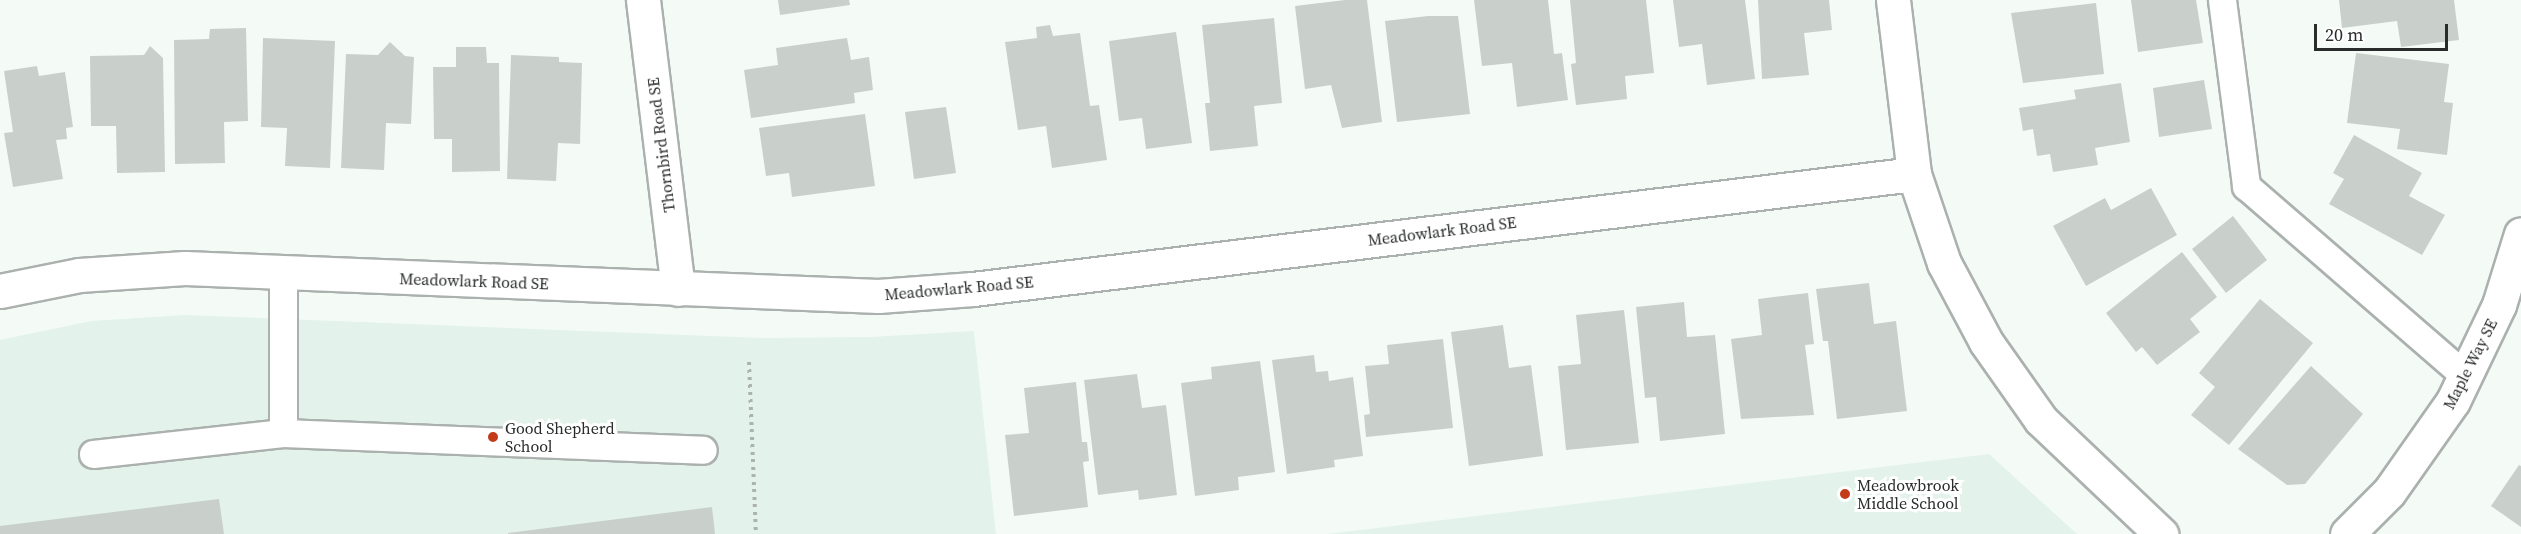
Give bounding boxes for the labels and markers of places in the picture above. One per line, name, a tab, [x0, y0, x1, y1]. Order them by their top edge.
place label: Good Shepherd School	[505, 418, 615, 456]
marker: Good Shepherd School	[486, 430, 500, 444]
place label: Meadowbrook Middle School	[1857, 475, 1959, 513]
marker: Meadowbrook Middle School	[1838, 487, 1852, 501]

